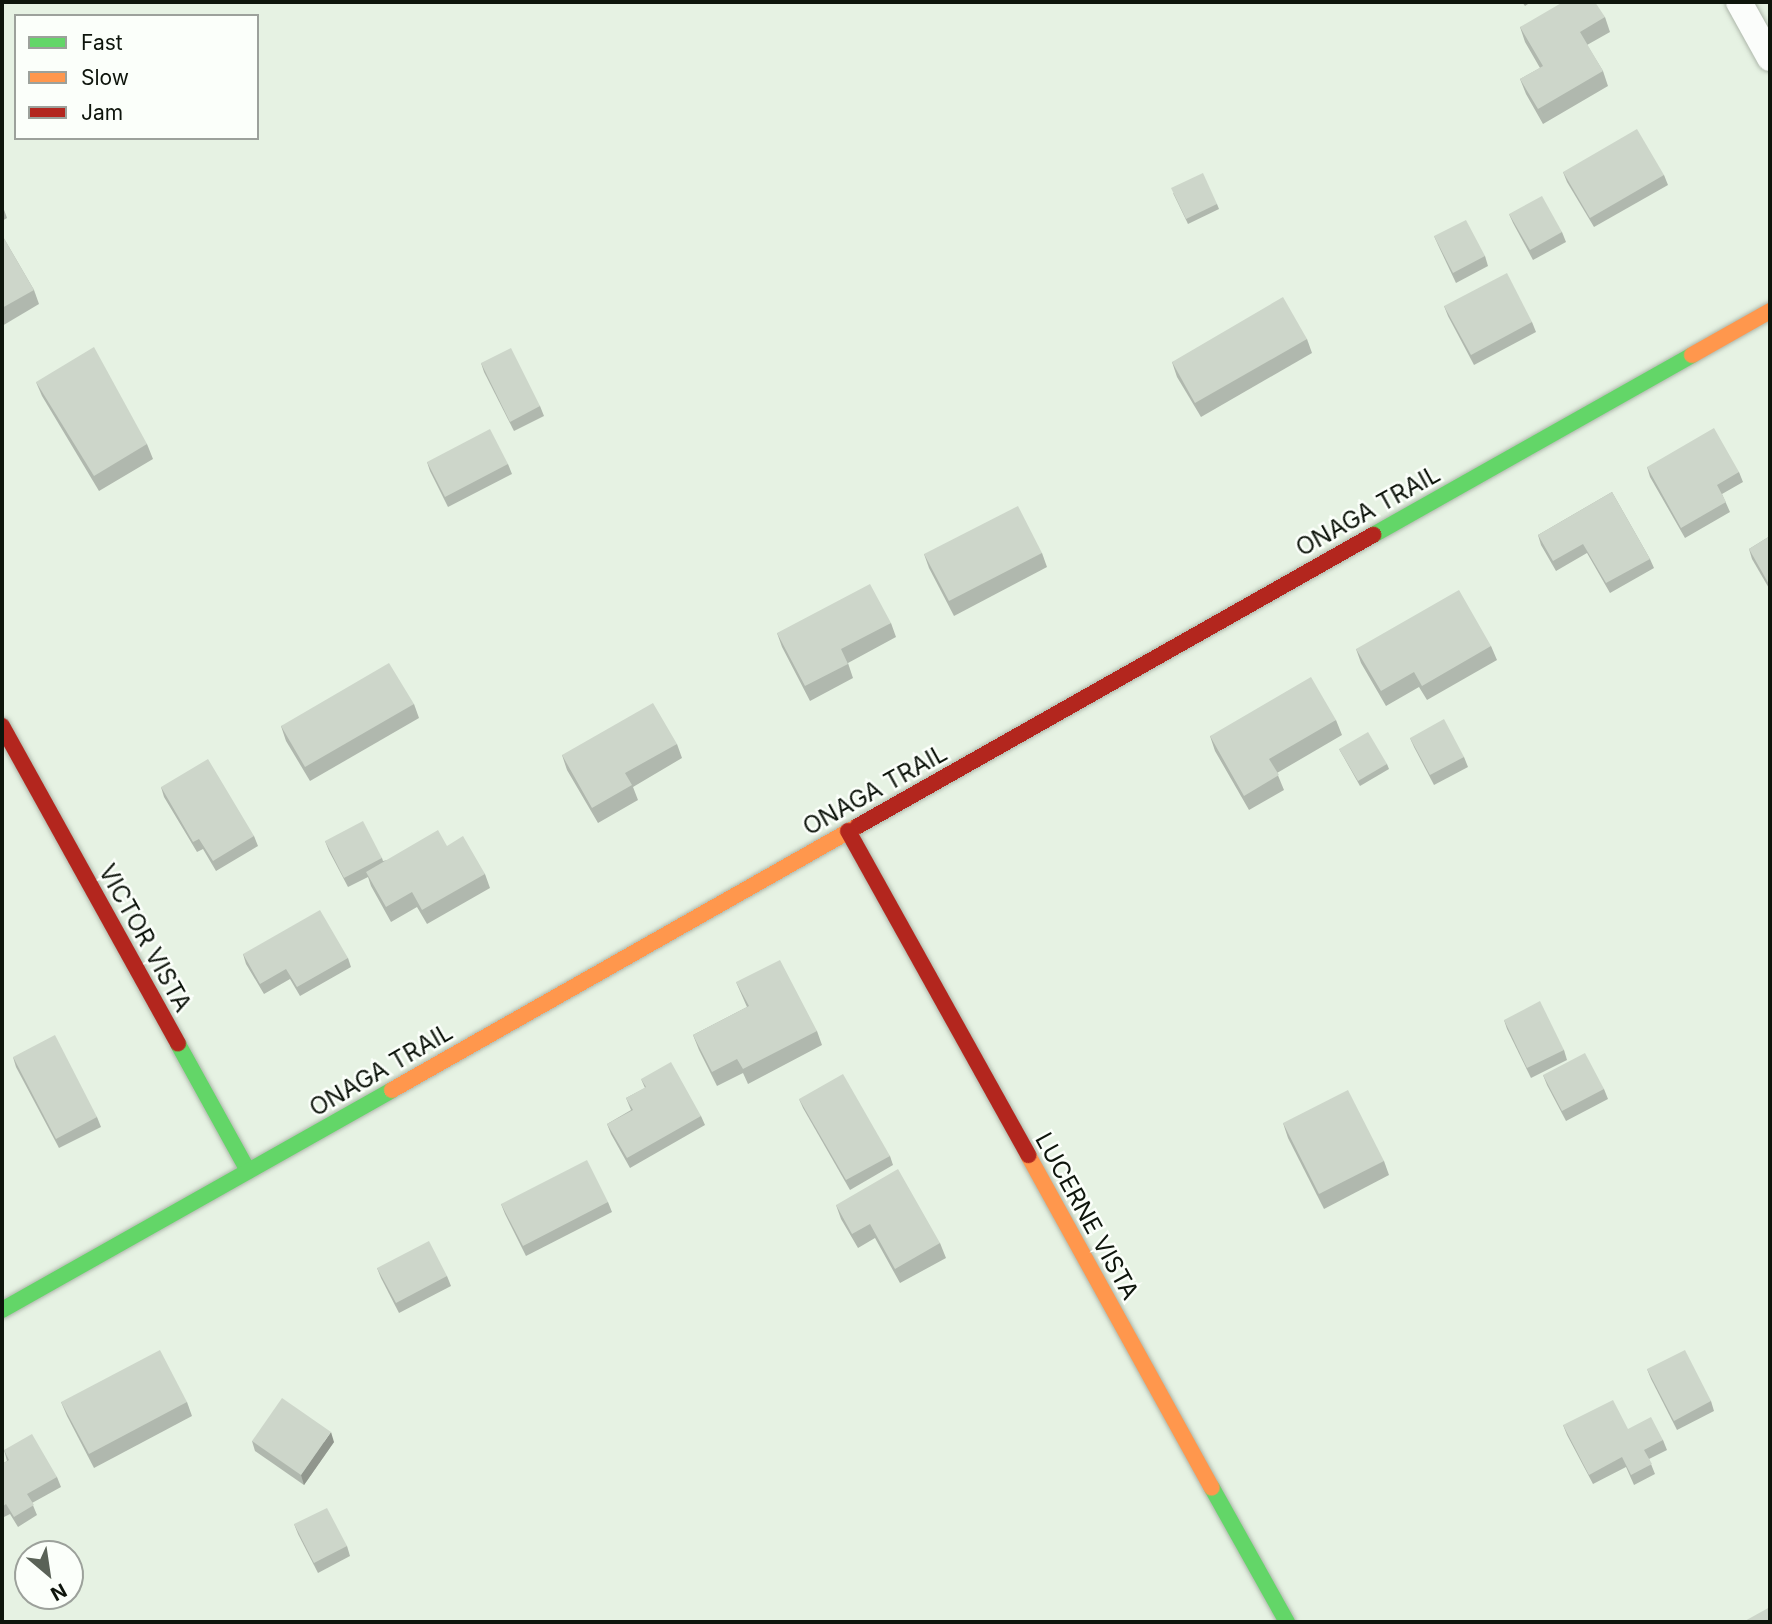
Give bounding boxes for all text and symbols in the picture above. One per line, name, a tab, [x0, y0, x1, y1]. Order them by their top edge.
legend	[14, 14, 259, 140]
text: Fast	[81, 30, 123, 55]
text: Slow	[81, 65, 129, 90]
text: Jam	[81, 100, 123, 125]
street label: ONAGA TRAIL	[1291, 460, 1445, 562]
street label: ONAGA TRAIL	[798, 739, 952, 841]
street label: VICTOR VISTA	[93, 859, 197, 1017]
street label: ONAGA TRAIL	[304, 1017, 458, 1123]
street label: LUCERNE VISTA	[1029, 1127, 1145, 1305]
north arrow	[14, 1540, 84, 1610]
text: N	[47, 1578, 70, 1606]

